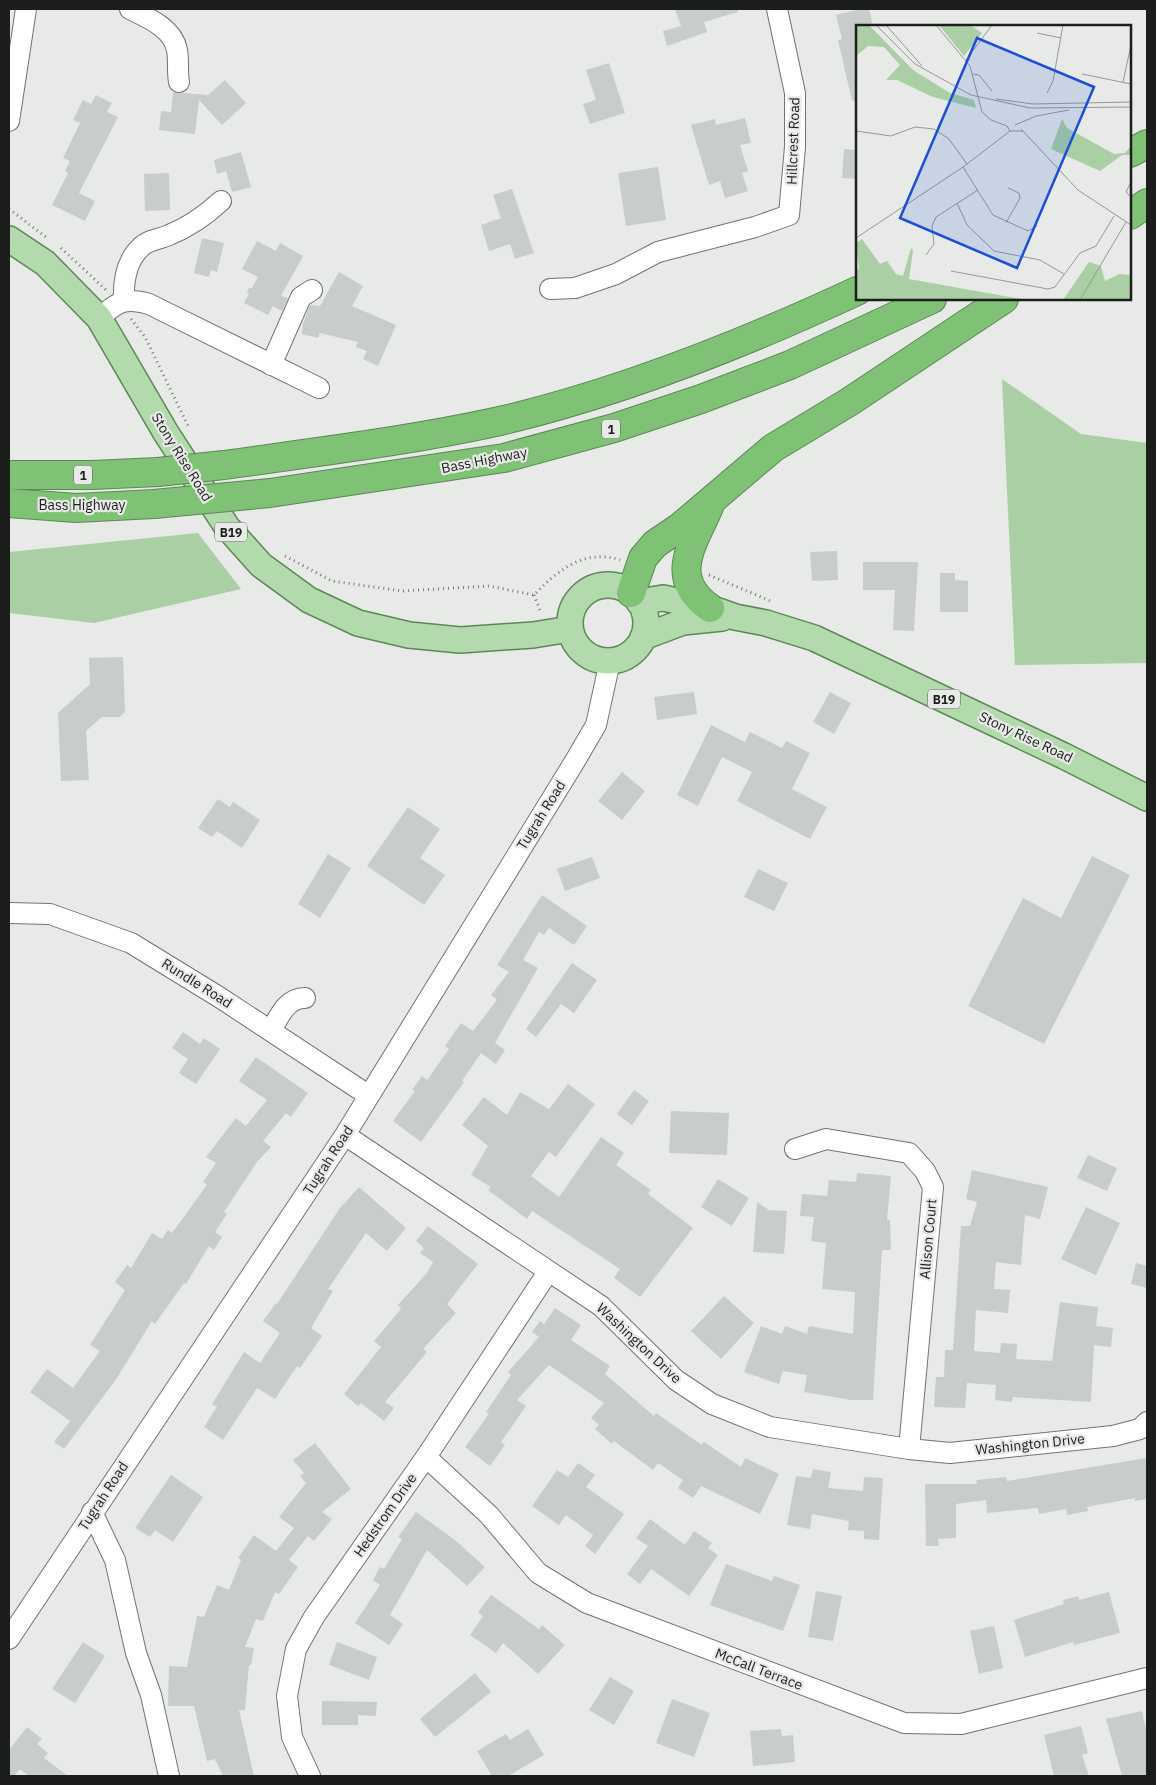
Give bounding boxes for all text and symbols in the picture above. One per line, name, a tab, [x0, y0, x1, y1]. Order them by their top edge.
inset map	[856, 25, 1131, 300]
street label: Hillcrest Road	[782, 97, 804, 185]
street label: Stony Rise Road	[147, 409, 217, 505]
road number: 1	[602, 419, 620, 438]
street label: Bass Highway	[439, 443, 529, 477]
road number: 1	[74, 466, 92, 484]
street label: Bass Highway	[38, 496, 126, 514]
road number: B19	[215, 522, 247, 542]
road number: B19	[928, 690, 960, 709]
street label: Stony Rise Road	[976, 707, 1076, 767]
street label: Tugrah Road	[513, 777, 569, 853]
street label: Rundle Road	[158, 954, 236, 1012]
street label: Tugrah Road	[299, 1122, 357, 1198]
street label: Allison Court	[916, 1198, 940, 1280]
street label: Washington Drive	[593, 1299, 686, 1387]
street label: Washington Drive	[974, 1429, 1086, 1459]
street label: Tugrah Road	[74, 1458, 132, 1534]
street label: Hedstrom Drive	[349, 1469, 421, 1560]
street label: McCall Terrace	[713, 1644, 806, 1694]

